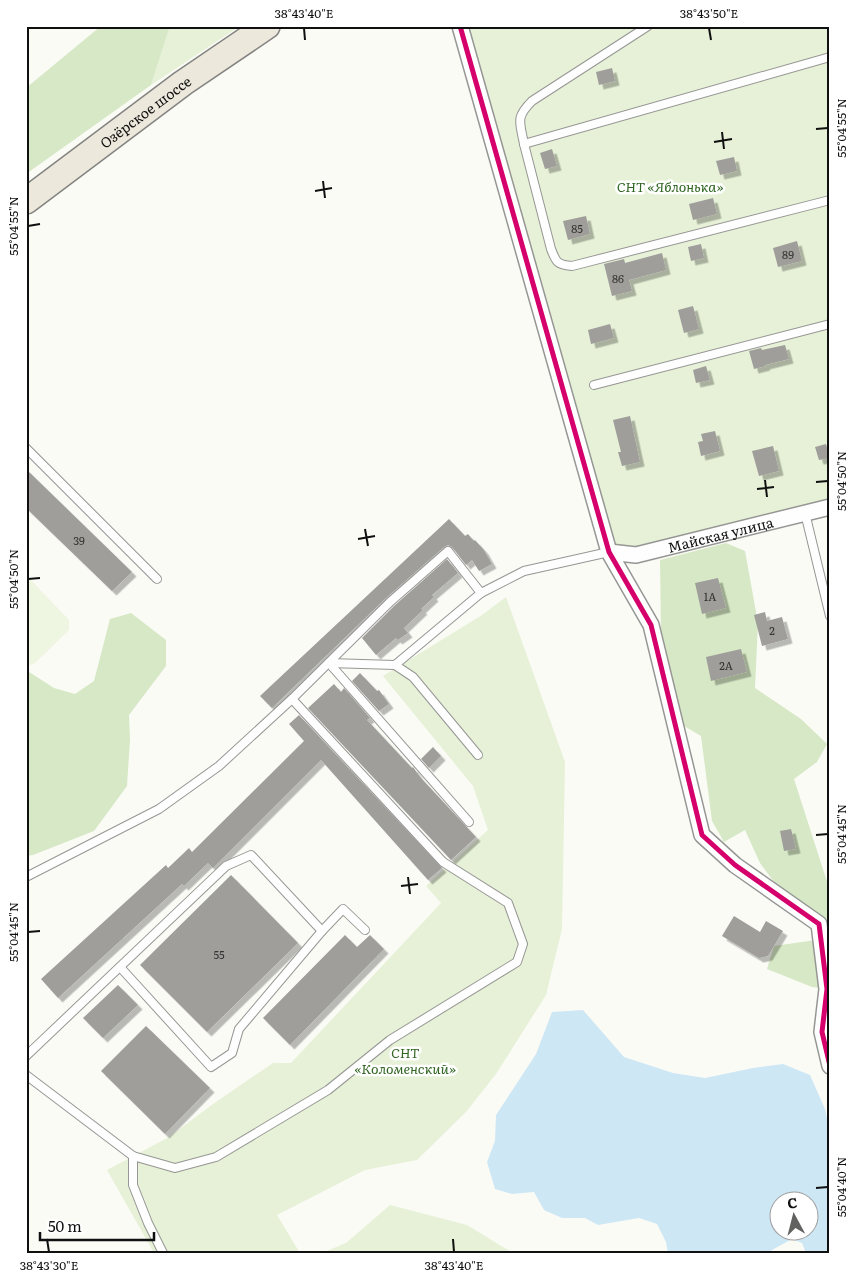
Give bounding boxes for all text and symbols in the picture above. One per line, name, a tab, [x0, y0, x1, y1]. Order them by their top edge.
text: 38°43'40"E	[275, 4, 334, 22]
text: 38°43'50"E	[680, 4, 739, 22]
street label: Озёрское шоссе	[95, 71, 195, 152]
text: 55°04'55"N	[832, 98, 850, 158]
park label: СНТ «Яблонька»	[617, 176, 723, 196]
text: 55°04'55"N	[4, 196, 22, 256]
house number: 85	[571, 220, 583, 236]
house number: 89	[782, 246, 794, 262]
house number: 86	[612, 270, 624, 286]
text: 55°04'50"N	[832, 451, 850, 511]
street label: Майская улица	[665, 511, 776, 557]
house number: 39	[73, 532, 85, 548]
text: 55°04'50"N	[4, 549, 22, 609]
house number: 1А	[704, 588, 716, 604]
house number: 2	[769, 622, 775, 638]
house number: 2А	[719, 657, 733, 673]
text: 55°04'45"N	[832, 804, 850, 864]
text: 55°04'45"N	[4, 902, 22, 962]
house number: 55	[213, 946, 225, 962]
park label: СНТ «Коломенский»	[354, 1042, 456, 1078]
text: 55°04'40"N	[832, 1157, 850, 1217]
north arrow	[768, 1192, 818, 1242]
text: С	[786, 1192, 798, 1213]
scale bar	[40, 1209, 154, 1241]
text: 50 m	[48, 1214, 82, 1237]
text: 38°43'30"E	[20, 1256, 79, 1274]
text: 38°43'40"E	[425, 1256, 484, 1274]

